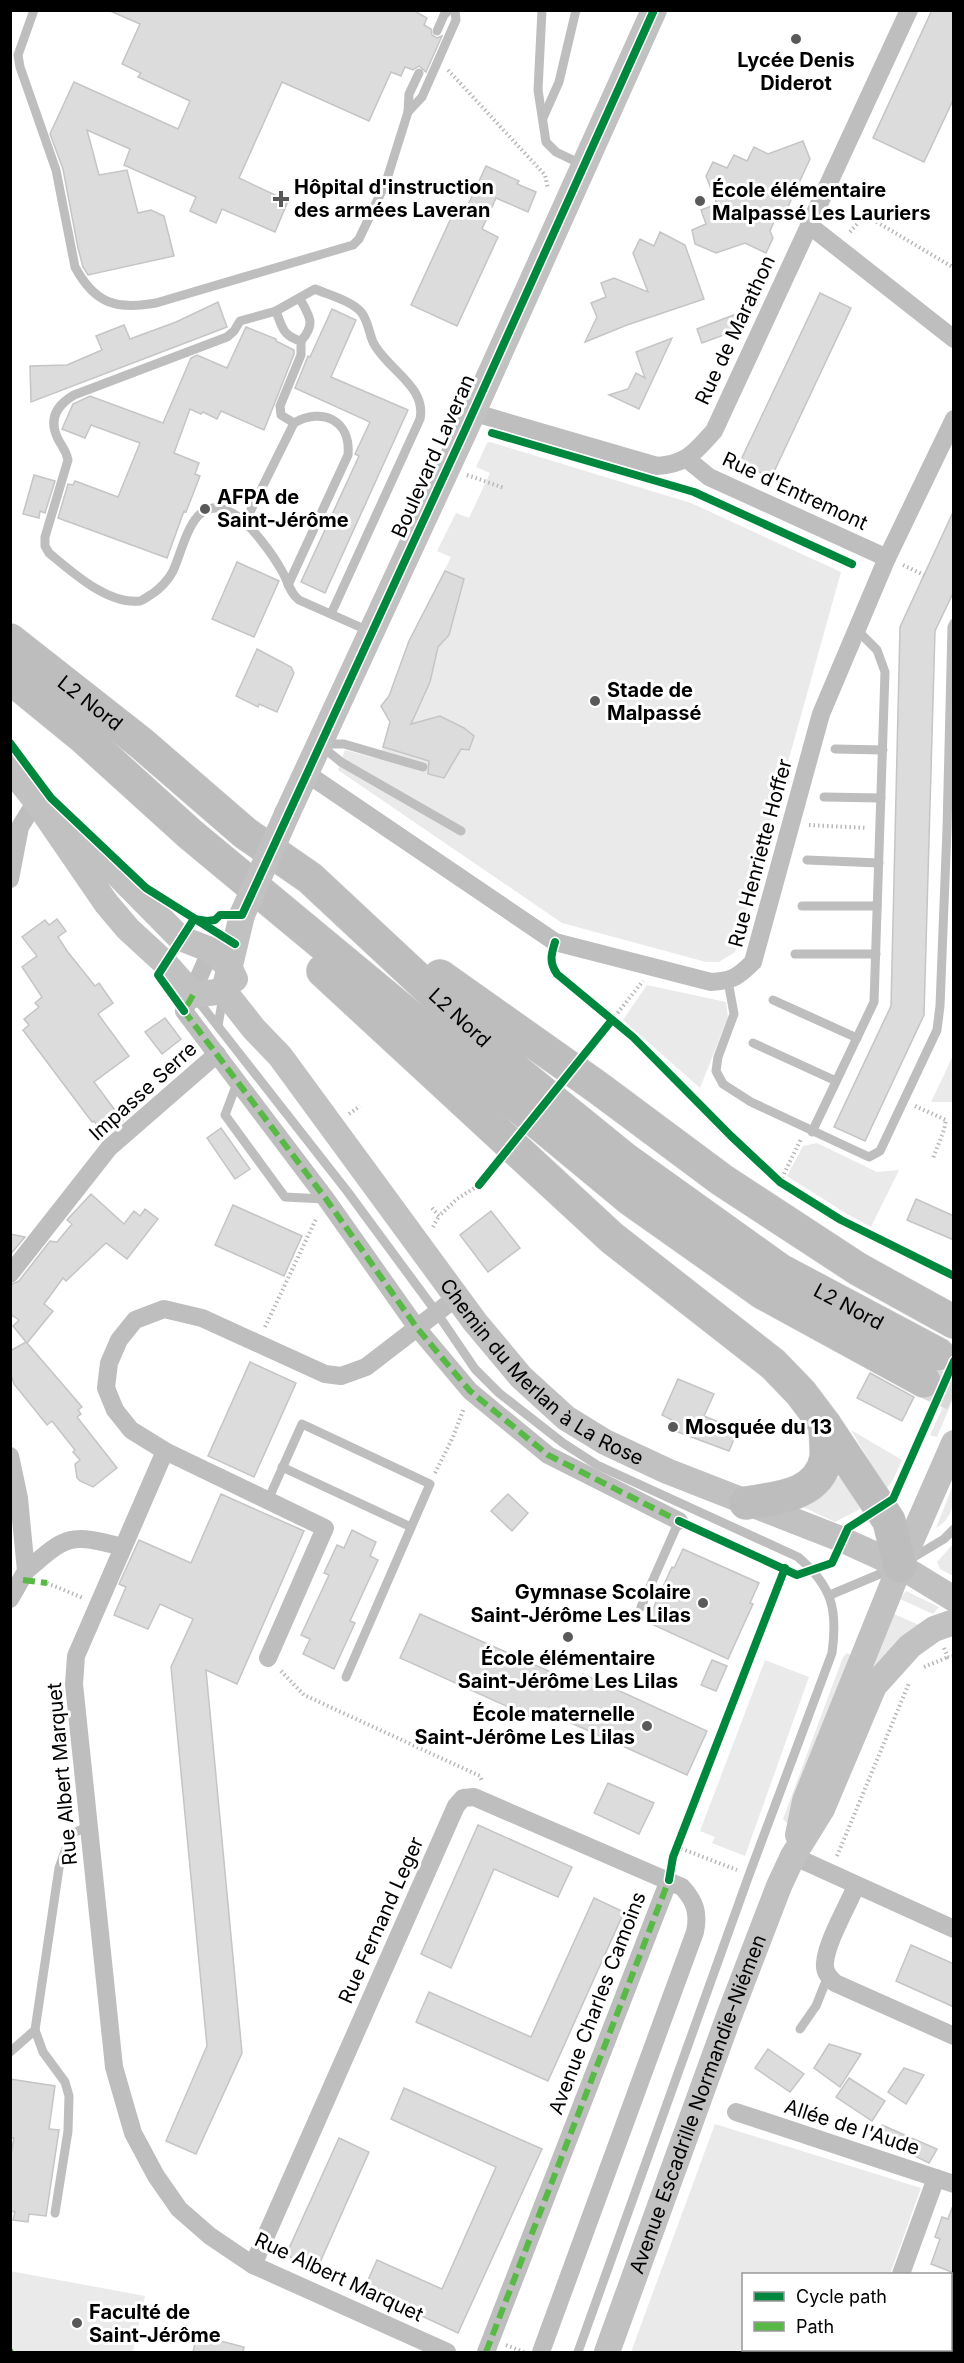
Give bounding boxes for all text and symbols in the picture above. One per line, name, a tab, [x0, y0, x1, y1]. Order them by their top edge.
marker: Lycée Denis Diderot	[789, 32, 803, 46]
place label: Lycée Denis Diderot	[737, 48, 855, 95]
place label: Hôpital d'instruction des armées Laveran	[294, 175, 494, 222]
place label: École élémentaire Malpassé Les Lauriers	[712, 177, 931, 225]
marker: Hôpital d'instruction des armées Laveran	[272, 190, 290, 208]
marker: École élémentaire Malpassé Les Lauriers	[693, 194, 707, 208]
street label: Rue de Marathon	[690, 252, 780, 408]
street label: Boulevard Laveran	[386, 371, 480, 541]
street label: Rue d'Entremont	[719, 447, 872, 535]
place label: AFPA de Saint-Jérôme	[217, 485, 349, 532]
marker: AFPA de Saint-Jérôme	[198, 502, 212, 516]
street label: L2 Nord	[53, 670, 127, 736]
place label: Stade de Malpassé	[607, 678, 701, 725]
marker: Stade de Malpassé	[588, 694, 602, 708]
street label: Rue Henriette Hoffer	[723, 756, 797, 950]
street label: L2 Nord	[424, 983, 496, 1052]
street label: Impasse Serre	[84, 1037, 202, 1145]
street label: Chemin du Merlan à La Rose	[435, 1274, 647, 1470]
street label: L2 Nord	[810, 1278, 888, 1335]
place label: Mosquée du 13	[685, 1415, 832, 1439]
marker: Mosquée du 13	[666, 1420, 680, 1434]
place label: Gymnase Scolaire Saint-Jérôme Les Lilas	[470, 1580, 691, 1627]
marker: Gymnase Scolaire Saint-Jérôme Les Lilas	[696, 1596, 710, 1610]
marker: École élémentaire Saint-Jérôme Les Lilas	[561, 1630, 575, 1644]
place label: École élémentaire Saint-Jérôme Les Lilas	[458, 1645, 678, 1693]
street label: Rue Albert Marquet	[42, 1681, 82, 1866]
place label: École maternelle Saint-Jérôme Les Lilas	[414, 1701, 635, 1749]
marker: École maternelle Saint-Jérôme Les Lilas	[640, 1719, 654, 1733]
street label: Rue Fernand Leger	[333, 1833, 429, 2007]
street label: Avenue Charles Camoins	[543, 1888, 651, 2118]
street label: Avenue Escadrille Normandie-Niémen	[624, 1931, 771, 2277]
street label: Allée de l'Aude	[781, 2094, 923, 2160]
street label: Rue Albert Marquet	[251, 2227, 428, 2327]
legend	[742, 2273, 952, 2351]
text: Cycle path	[796, 2286, 887, 2307]
place label: Faculté de Saint-Jérôme	[89, 2300, 221, 2347]
marker: Faculté de Saint-Jérôme	[70, 2316, 84, 2330]
text: Path	[796, 2316, 834, 2337]

